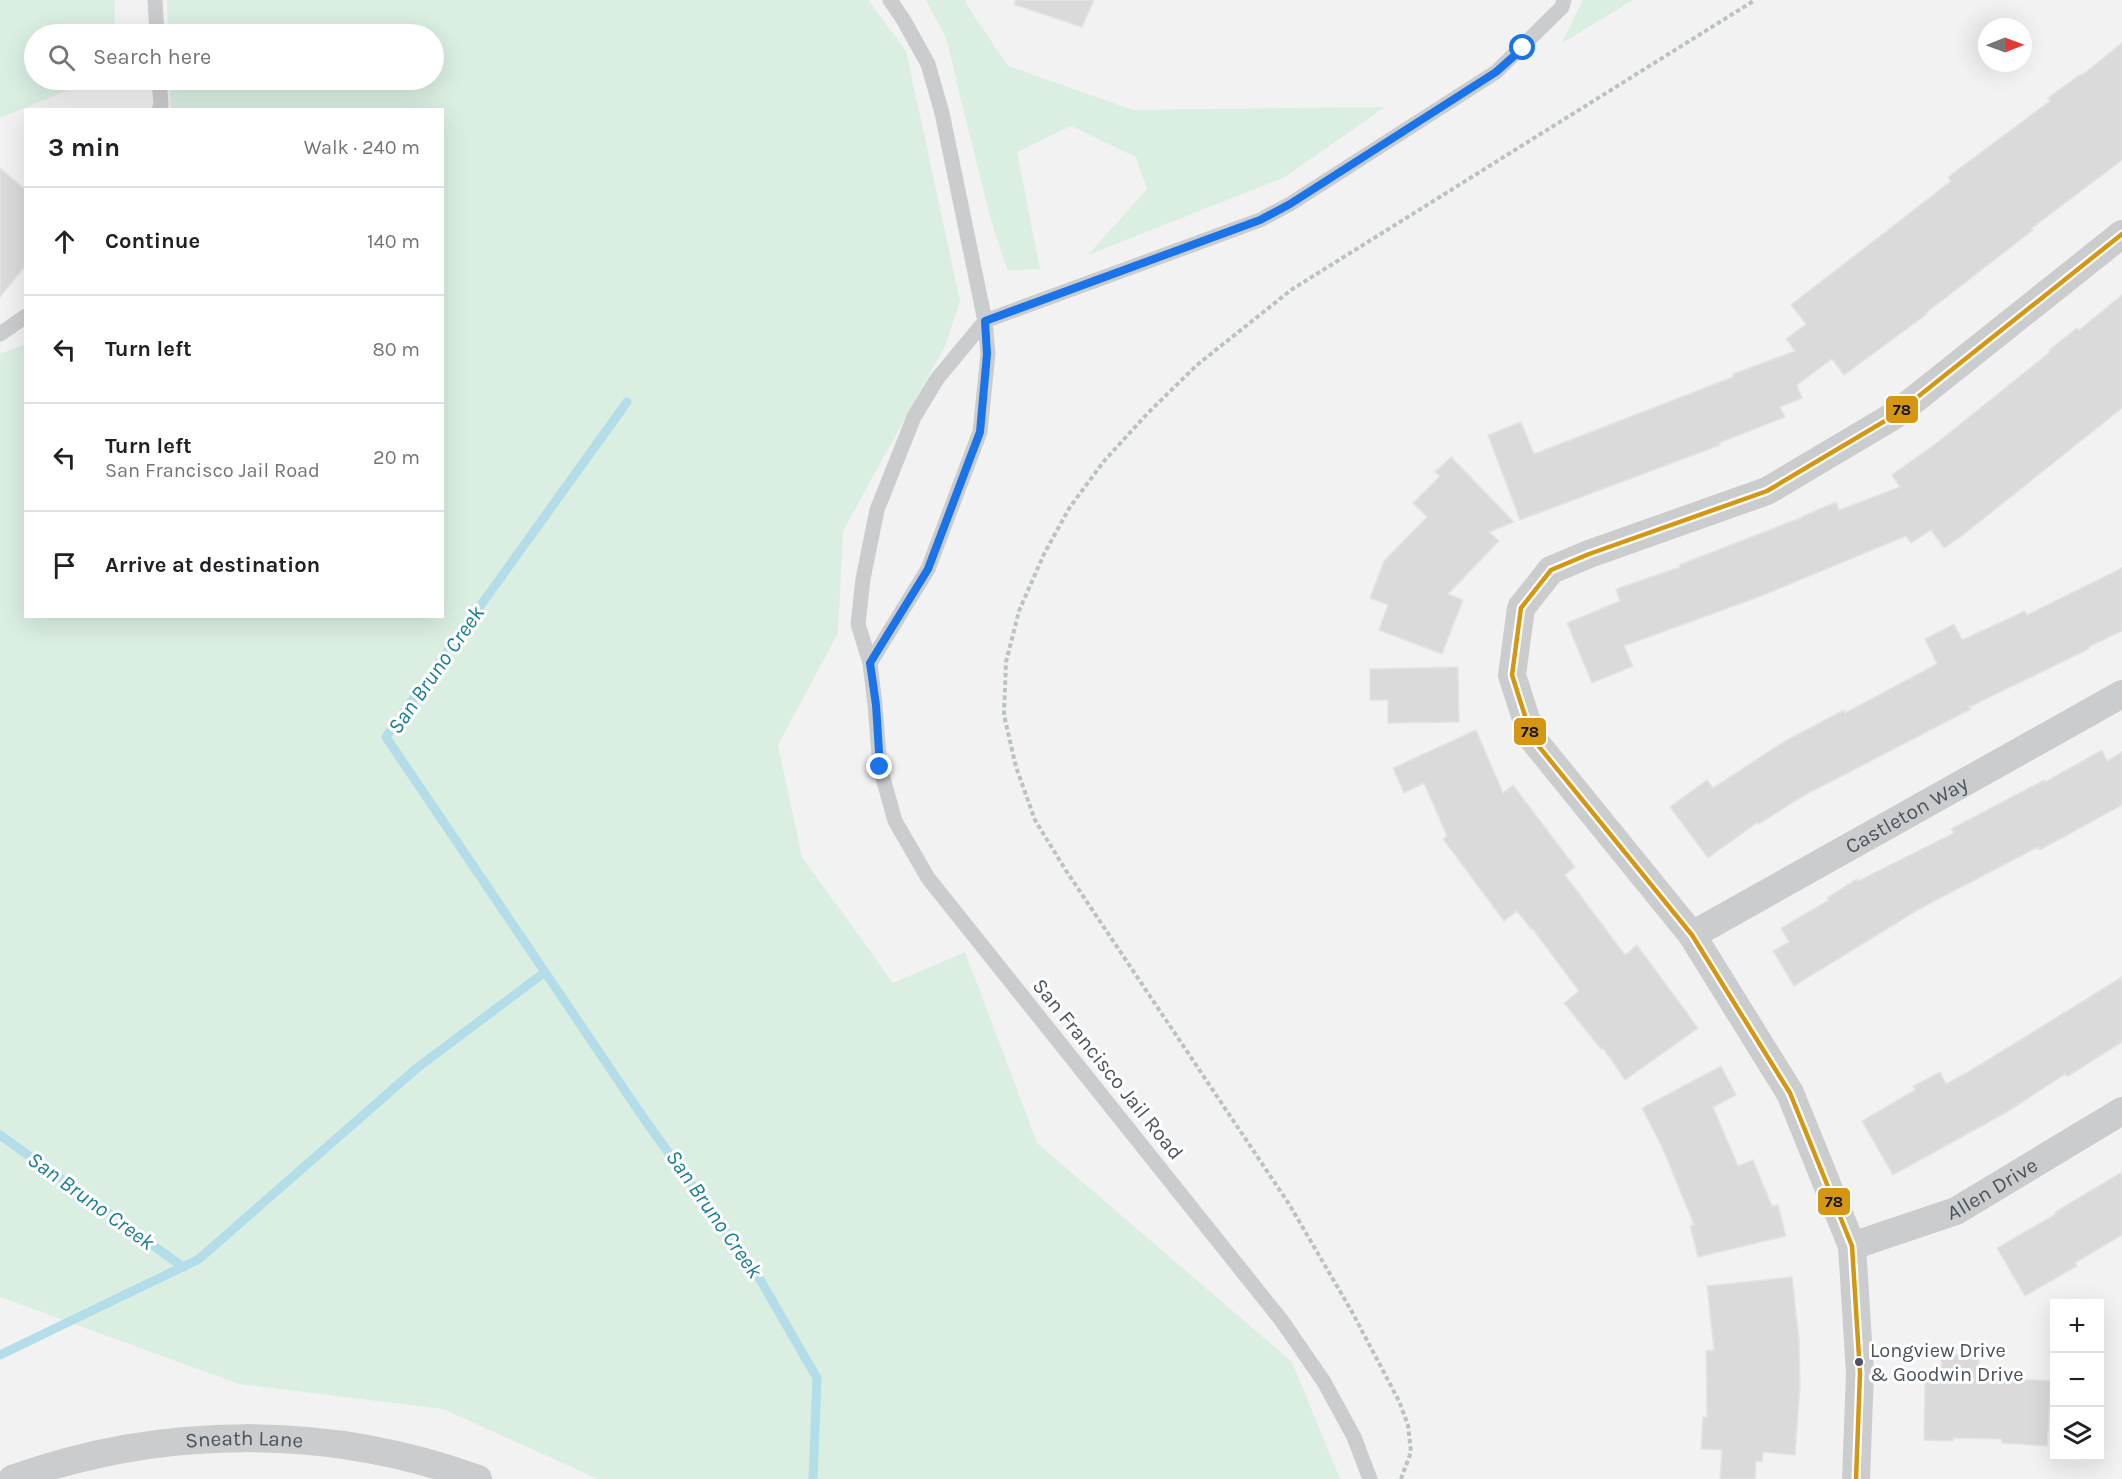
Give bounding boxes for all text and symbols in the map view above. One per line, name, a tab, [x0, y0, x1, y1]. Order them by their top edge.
north arrow	[1978, 18, 2032, 72]
search box	[24, 24, 444, 90]
route start	[1509, 34, 1535, 60]
icon: search	[45, 41, 78, 74]
text: Search here	[93, 44, 211, 70]
text: 3 min	[48, 132, 120, 163]
text: Walk · 240 m	[304, 136, 420, 159]
icon: ahead	[48, 225, 81, 258]
text: Continue	[105, 228, 200, 254]
text: 140 m	[367, 230, 420, 253]
icon: left	[48, 333, 81, 366]
text: Turn left	[105, 336, 192, 362]
text: 80 m	[372, 338, 420, 361]
line badge: 78	[1885, 395, 1919, 424]
text: 78	[1893, 400, 1911, 419]
text: Turn left	[105, 433, 192, 459]
icon: left	[48, 441, 81, 474]
text: 20 m	[373, 446, 420, 469]
text: San Francisco Jail Road	[105, 459, 320, 482]
icon: arrive	[48, 549, 81, 582]
text: Arrive at destination	[105, 552, 320, 578]
water label: San Bruno Creek	[382, 600, 490, 739]
line badge: 78	[1513, 717, 1547, 746]
text: 78	[1521, 722, 1539, 741]
route end	[866, 753, 892, 779]
street label: Castleton Way	[1841, 771, 1972, 859]
street label: San Francisco Jail Road	[1028, 974, 1188, 1164]
water label: San Bruno Creek	[660, 1145, 768, 1284]
water label: San Bruno Creek	[23, 1146, 160, 1256]
street label: Allen Drive	[1944, 1153, 2042, 1225]
line badge: 78	[1817, 1187, 1851, 1216]
text: 78	[1825, 1192, 1843, 1211]
map controls	[2050, 1299, 2104, 1461]
button: +	[2050, 1299, 2104, 1353]
place label: Longview Drive & Goodwin Drive	[1870, 1339, 2024, 1386]
button: −	[2050, 1353, 2104, 1407]
marker: Longview Drive & Goodwin Drive	[1853, 1356, 1865, 1368]
button: layers	[2050, 1407, 2104, 1461]
street label: Sneath Lane	[184, 1426, 304, 1453]

